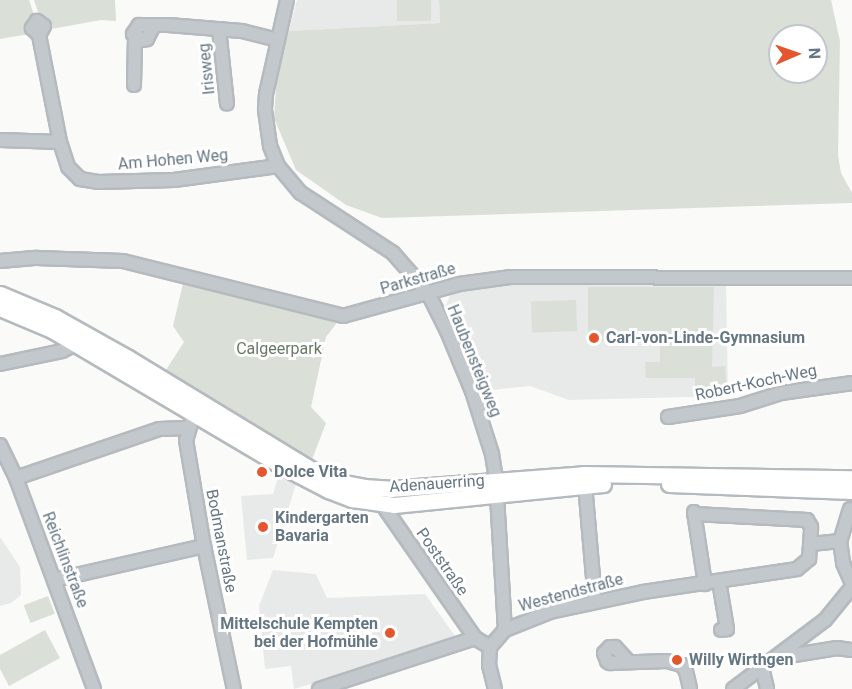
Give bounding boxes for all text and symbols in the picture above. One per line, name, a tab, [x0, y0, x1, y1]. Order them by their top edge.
north arrow	[768, 24, 828, 84]
street label: Irisweg	[195, 42, 219, 96]
text: N	[805, 47, 824, 59]
street label: Am Hohen Weg	[117, 146, 229, 174]
street label: Parkstraße	[378, 259, 458, 299]
street label: Haubensteigweg	[443, 302, 505, 420]
place label: Carl-von-Linde-Gymnasium	[606, 328, 805, 348]
marker: Carl-von-Linde-Gymnasium	[587, 331, 601, 345]
park label: Calgeerpark	[236, 339, 322, 359]
street label: Robert-Koch-Weg	[693, 361, 819, 405]
place label: Dolce Vita	[274, 462, 347, 482]
marker: Dolce Vita	[255, 465, 269, 479]
street label: Adenauerring	[389, 471, 485, 497]
street label: Bodmanstraße	[202, 488, 240, 594]
place label: Kindergarten Bavaria	[275, 508, 369, 546]
street label: Reichlinstraße	[38, 509, 92, 611]
marker: Kindergarten Bavaria	[256, 520, 270, 534]
street label: Poststraße	[412, 525, 472, 599]
street label: Westendstraße	[517, 570, 625, 616]
place label: Mittelschule Kempten bei der Hofmühle	[220, 614, 378, 652]
marker: Mittelschule Kempten bei der Hofmühle	[383, 626, 397, 640]
place label: Willy Wirthgen	[689, 650, 793, 670]
marker: Willy Wirthgen	[670, 653, 684, 667]

